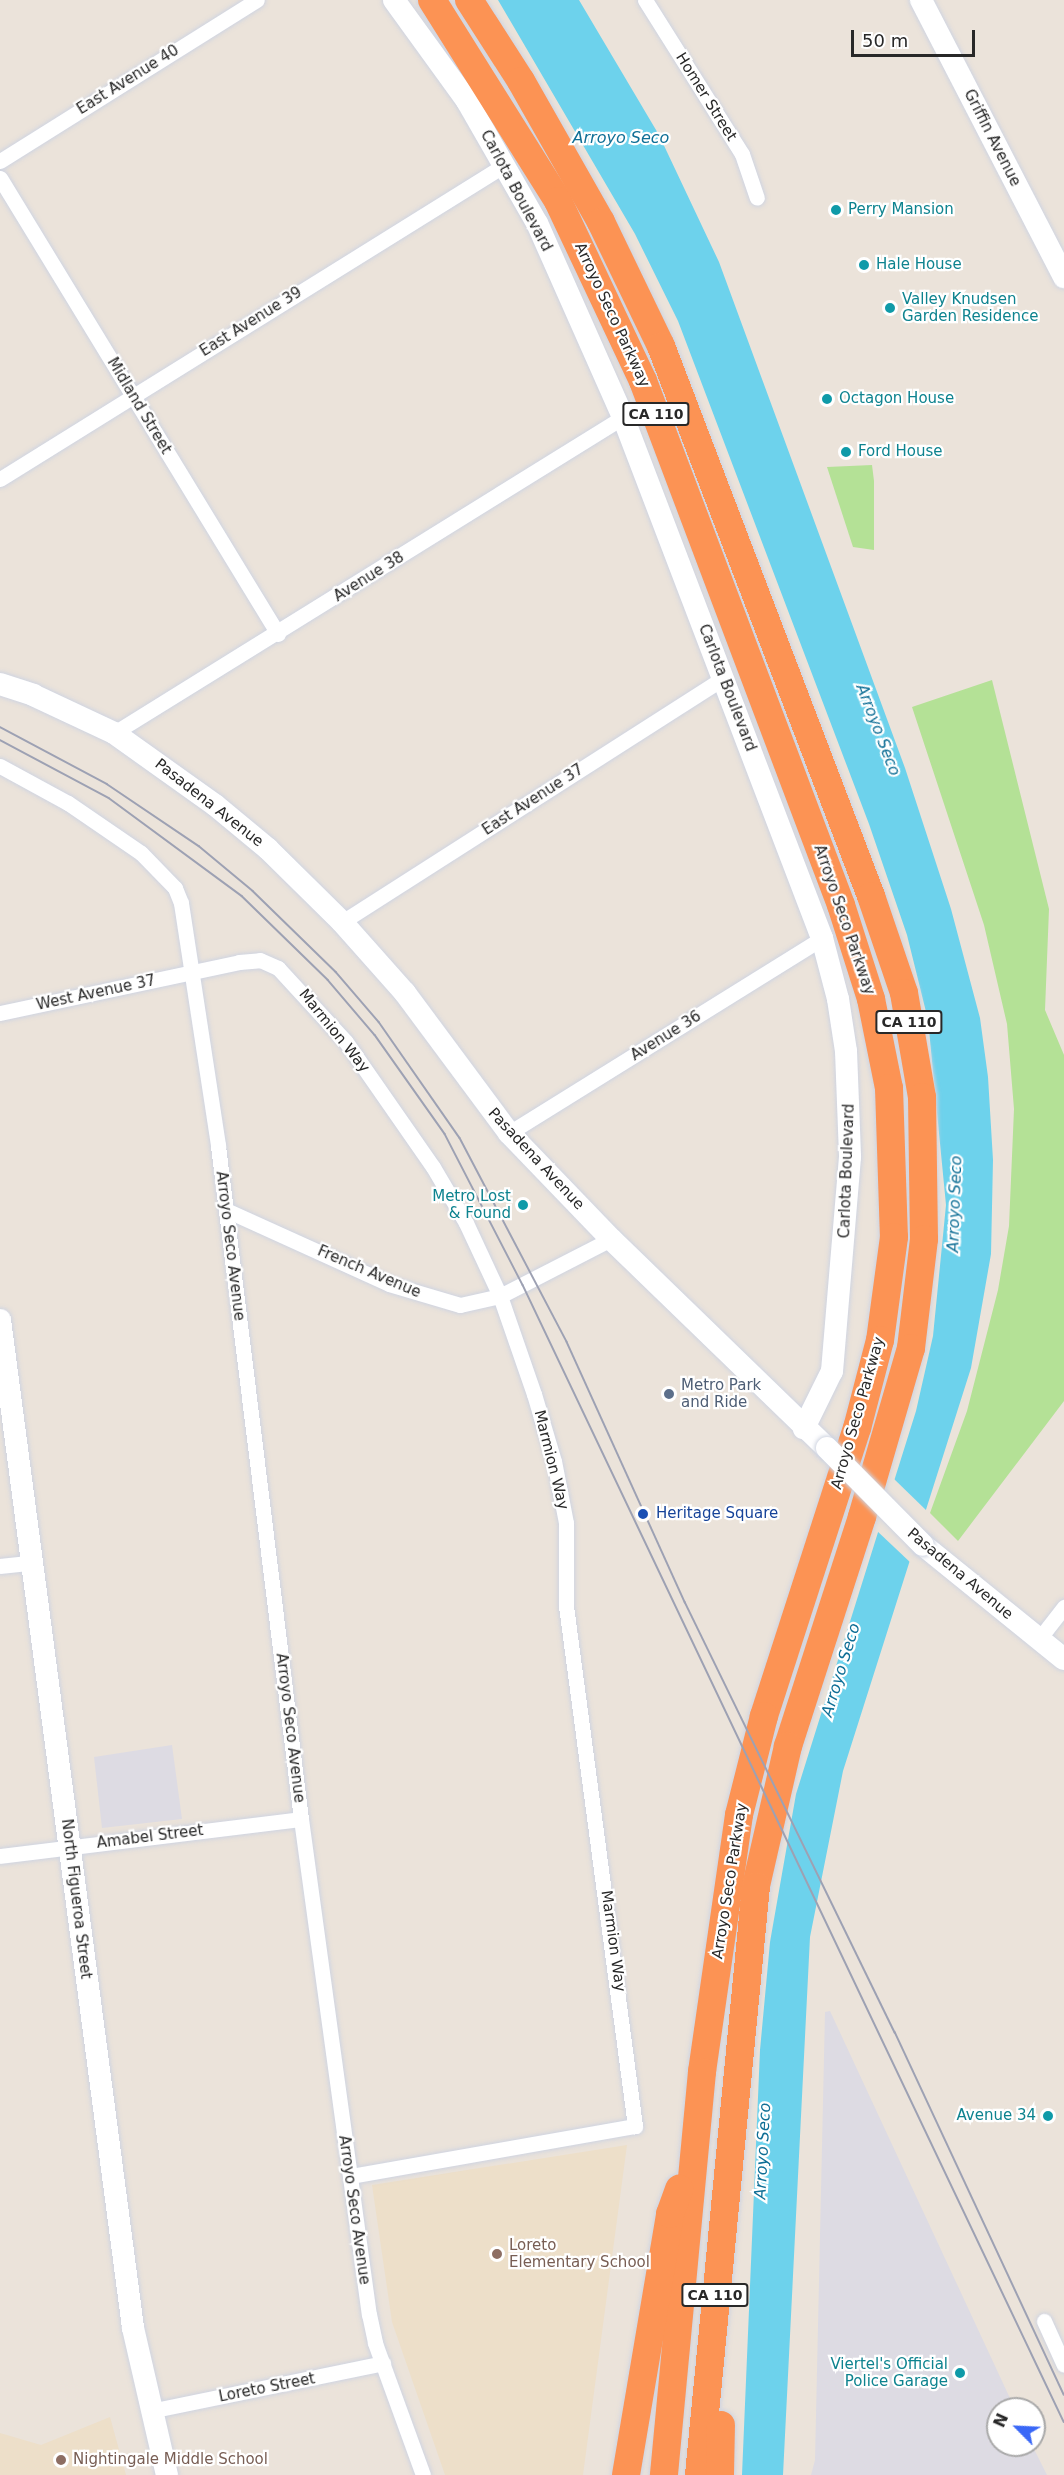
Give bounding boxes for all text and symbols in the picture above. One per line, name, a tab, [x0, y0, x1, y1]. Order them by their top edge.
scale bar	[854, 18, 978, 56]
text: 50 m	[862, 30, 908, 51]
street label: East Avenue 40	[74, 41, 182, 119]
street label: Homer Street	[672, 49, 740, 145]
street label: Griffin Avenue	[960, 86, 1024, 190]
street label: Carlota Boulevard	[476, 127, 556, 255]
water label: Arroyo Seco	[573, 128, 669, 148]
place label: Perry Mansion	[848, 201, 954, 219]
marker: Perry Mansion	[829, 203, 843, 217]
street label: Arroyo Seco Parkway	[571, 240, 653, 390]
place label: Hale House	[876, 256, 962, 274]
marker: Hale House	[857, 258, 871, 272]
street label: East Avenue 39	[197, 283, 305, 361]
place label: Valley Knudsen Garden Residence	[902, 290, 1038, 325]
marker: Valley Knudsen Garden Residence	[883, 301, 897, 315]
street label: Midland Street	[103, 354, 175, 458]
place label: Octagon House	[839, 390, 954, 408]
marker: Octagon House	[820, 392, 834, 406]
road number: CA 110	[622, 403, 690, 425]
place label: Ford House	[858, 443, 942, 461]
marker: Ford House	[839, 445, 853, 459]
street label: Avenue 38	[330, 548, 408, 606]
street label: Carlota Boulevard	[694, 622, 760, 754]
water label: Arroyo Seco	[852, 681, 904, 779]
street label: Pasadena Avenue	[151, 755, 267, 851]
street label: East Avenue 37	[479, 761, 587, 839]
street label: Arroyo Seco Parkway	[810, 843, 878, 997]
street label: West Avenue 37	[35, 972, 157, 1014]
street label: Marmion Way	[295, 986, 373, 1076]
street label: Avenue 36	[627, 1007, 705, 1065]
road number: CA 110	[874, 1011, 944, 1033]
street label: Carlota Boulevard	[836, 1103, 858, 1239]
street label: Pasadena Avenue	[484, 1104, 588, 1214]
water label: Arroyo Seco	[944, 1155, 966, 1253]
street label: Arroyo Seco Avenue	[212, 1170, 248, 1322]
place label: Metro Lost & Found	[432, 1187, 511, 1222]
marker: Metro Lost & Found	[516, 1198, 530, 1212]
street label: French Avenue	[315, 1242, 423, 1302]
street label: Arroyo Seco Parkway	[828, 1335, 888, 1491]
place label: Metro Park and Ride	[681, 1376, 761, 1411]
marker: Metro Park and Ride	[662, 1387, 676, 1401]
street label: Marmion Way	[530, 1408, 572, 1512]
marker: Heritage Square	[634, 1505, 652, 1523]
place label: Heritage Square	[656, 1505, 778, 1523]
street label: Pasadena Avenue	[903, 1525, 1017, 1623]
water label: Arroyo Seco	[818, 1621, 864, 1719]
street label: Arroyo Seco Avenue	[272, 1652, 308, 1804]
street label: Arroyo Seco Parkway	[709, 1802, 751, 1960]
street label: North Figueroa Street	[57, 1818, 95, 1980]
street label: Amabel Street	[96, 1822, 204, 1852]
street label: Marmion Way	[597, 1889, 629, 1993]
water label: Arroyo Seco	[751, 2102, 775, 2200]
place label: Avenue 34	[956, 2107, 1036, 2125]
marker: Avenue 34	[1041, 2109, 1055, 2123]
street label: Arroyo Seco Avenue	[335, 2134, 373, 2286]
place label: Loreto Elementary School	[509, 2236, 650, 2271]
marker: Loreto Elementary School	[490, 2247, 504, 2261]
road number: CA 110	[680, 2284, 750, 2306]
place label: Viertel's Official Police Garage	[830, 2355, 948, 2390]
marker: Viertel's Official Police Garage	[953, 2366, 967, 2380]
street label: Loreto Street	[217, 2370, 317, 2406]
north arrow	[986, 2397, 1046, 2457]
text: N	[990, 2410, 1012, 2430]
place label: Nightingale Middle School	[73, 2451, 268, 2469]
marker: Nightingale Middle School	[54, 2453, 68, 2467]

